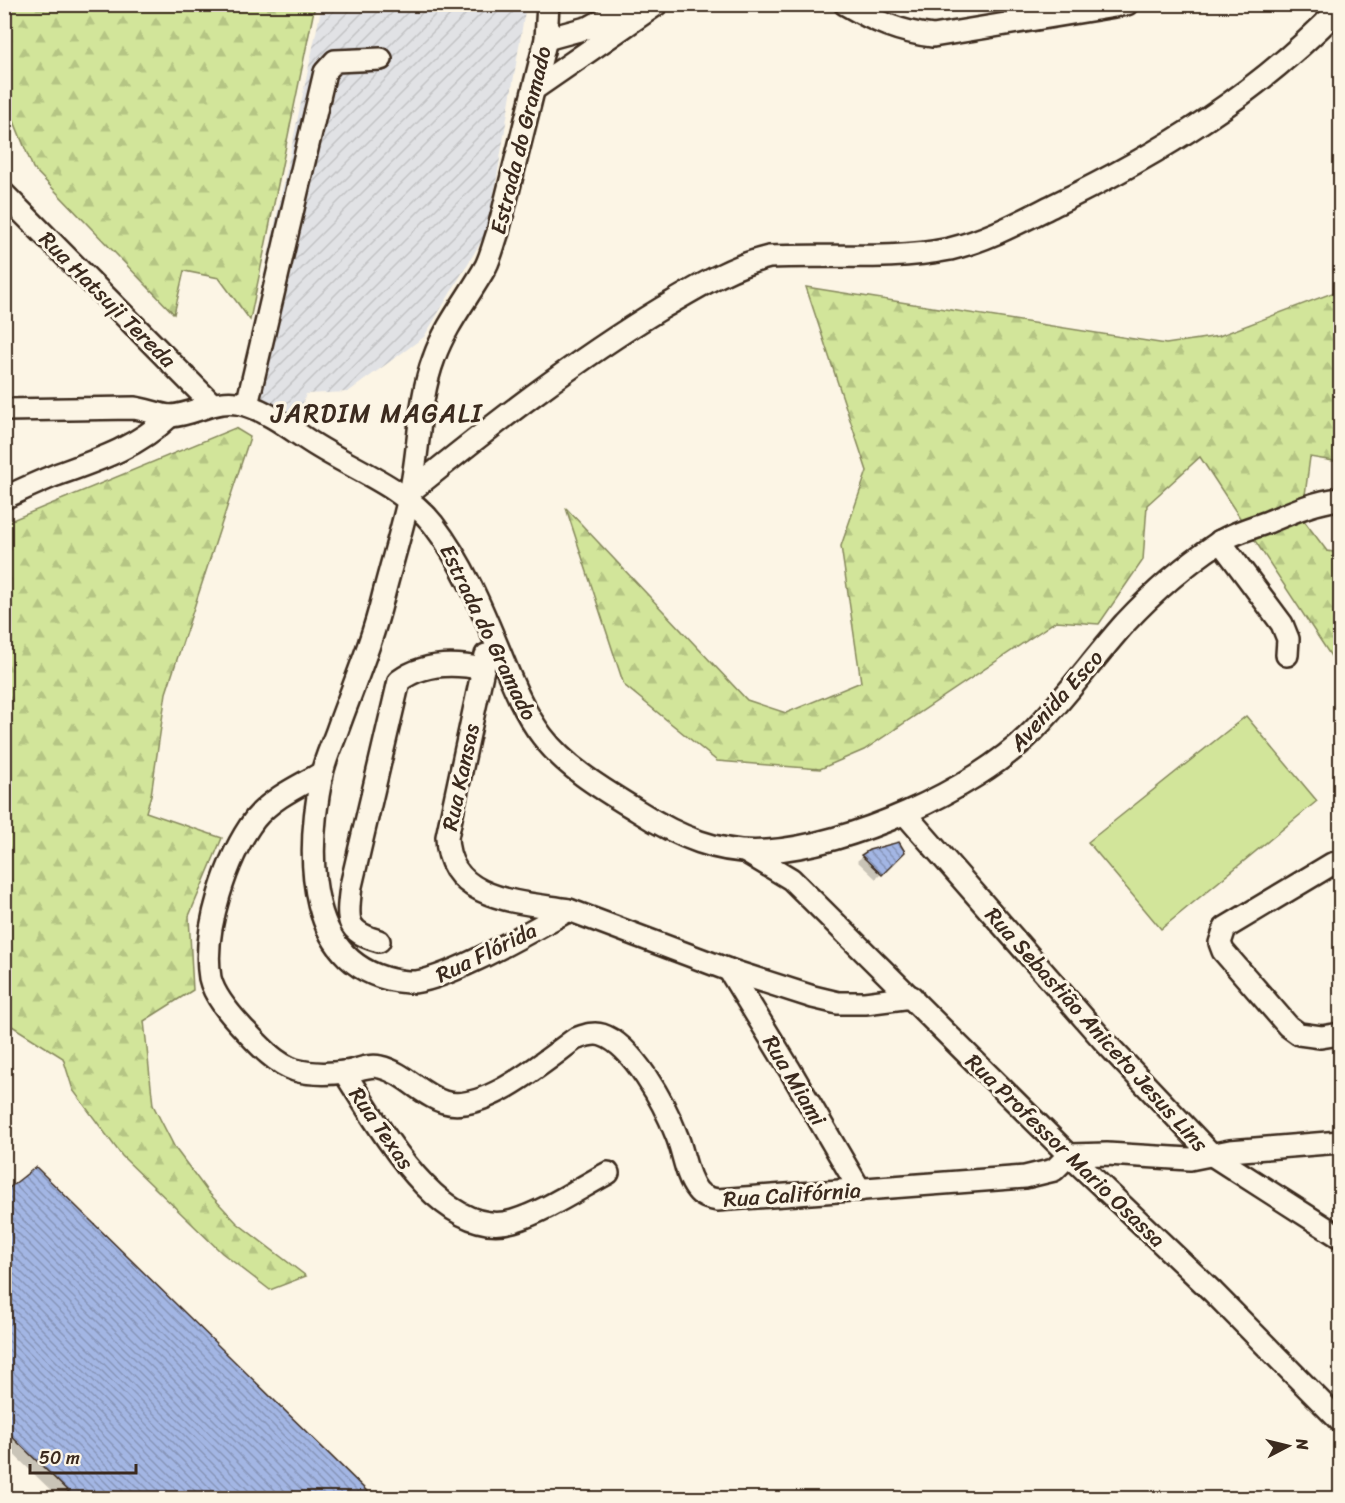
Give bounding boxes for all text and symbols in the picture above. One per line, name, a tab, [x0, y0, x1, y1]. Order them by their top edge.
street label: Estrada do Gramado	[478, 42, 563, 238]
street label: Rua Hatsuji Tereda	[29, 221, 186, 378]
district label: JARDIM MAGALI	[270, 390, 483, 436]
street label: Estrada do Gramado	[429, 537, 548, 727]
street label: Avenida Esco	[999, 640, 1113, 761]
street label: Rua Kansas	[430, 720, 491, 834]
street label: Rua Sebastião Aniceto Jesus Lins	[975, 897, 1219, 1162]
street label: Rua Flórida	[429, 911, 544, 994]
street label: Rua Miami	[752, 1027, 838, 1134]
street label: Rua Professor Mario Osassa	[956, 1044, 1175, 1257]
street label: Rua Texas	[338, 1078, 425, 1179]
street label: Rua Califórnia	[722, 1170, 862, 1219]
north arrow	[1258, 1416, 1318, 1476]
text: N	[1287, 1436, 1318, 1452]
scale bar	[30, 1437, 136, 1475]
text: 50 m	[39, 1442, 80, 1474]

